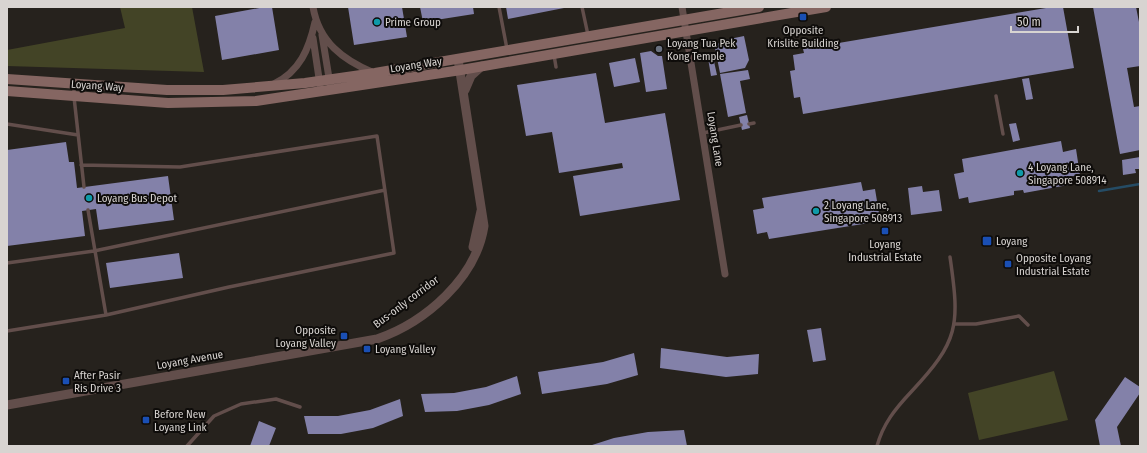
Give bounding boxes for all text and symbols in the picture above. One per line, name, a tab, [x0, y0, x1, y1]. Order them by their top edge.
scale bar	[1011, 8, 1078, 34]
marker: Opposite Krislite Building	[798, 12, 808, 22]
text: 50 m	[1017, 15, 1041, 29]
place label: Prime Group	[385, 16, 441, 29]
marker: Prime Group	[372, 17, 382, 27]
place label: Opposite Krislite Building	[767, 24, 839, 50]
place label: Loyang Tua Pek Kong Temple	[667, 37, 736, 63]
marker: Loyang Tua Pek Kong Temple	[654, 44, 664, 54]
street label: Loyang Way	[389, 54, 443, 75]
street label: Loyang Way	[71, 78, 124, 94]
street label: Loyang Lane	[704, 111, 726, 167]
place label: 4 Loyang Lane, Singapore 508914	[1028, 161, 1107, 187]
marker: 4 Loyang Lane, Singapore 508914	[1015, 168, 1025, 178]
place label: Loyang Bus Depot	[97, 192, 178, 205]
marker: Loyang Bus Depot	[84, 193, 94, 203]
place label: 2 Loyang Lane, Singapore 508913	[824, 199, 902, 225]
marker: 2 Loyang Lane, Singapore 508913	[811, 206, 821, 216]
marker: Loyang Industrial Estate	[880, 226, 890, 236]
marker: Loyang	[981, 235, 993, 247]
place label: Loyang	[996, 235, 1028, 248]
place label: Loyang Industrial Estate	[848, 238, 922, 264]
place label: Opposite Loyang Industrial Estate	[1016, 252, 1092, 278]
marker: Opposite Loyang Industrial Estate	[1003, 259, 1013, 269]
street label: Bus-only corridor	[371, 273, 441, 331]
place label: Opposite Loyang Valley	[275, 324, 336, 350]
marker: Opposite Loyang Valley	[339, 331, 349, 341]
place label: Loyang Valley	[375, 343, 436, 356]
marker: Loyang Valley	[362, 344, 372, 354]
street label: Loyang Avenue	[156, 348, 224, 372]
place label: After Pasir Ris Drive 3	[74, 369, 121, 395]
marker: After Pasir Ris Drive 3	[61, 376, 71, 386]
place label: Before New Loyang Link	[154, 408, 208, 434]
marker: Before New Loyang Link	[141, 415, 151, 425]

